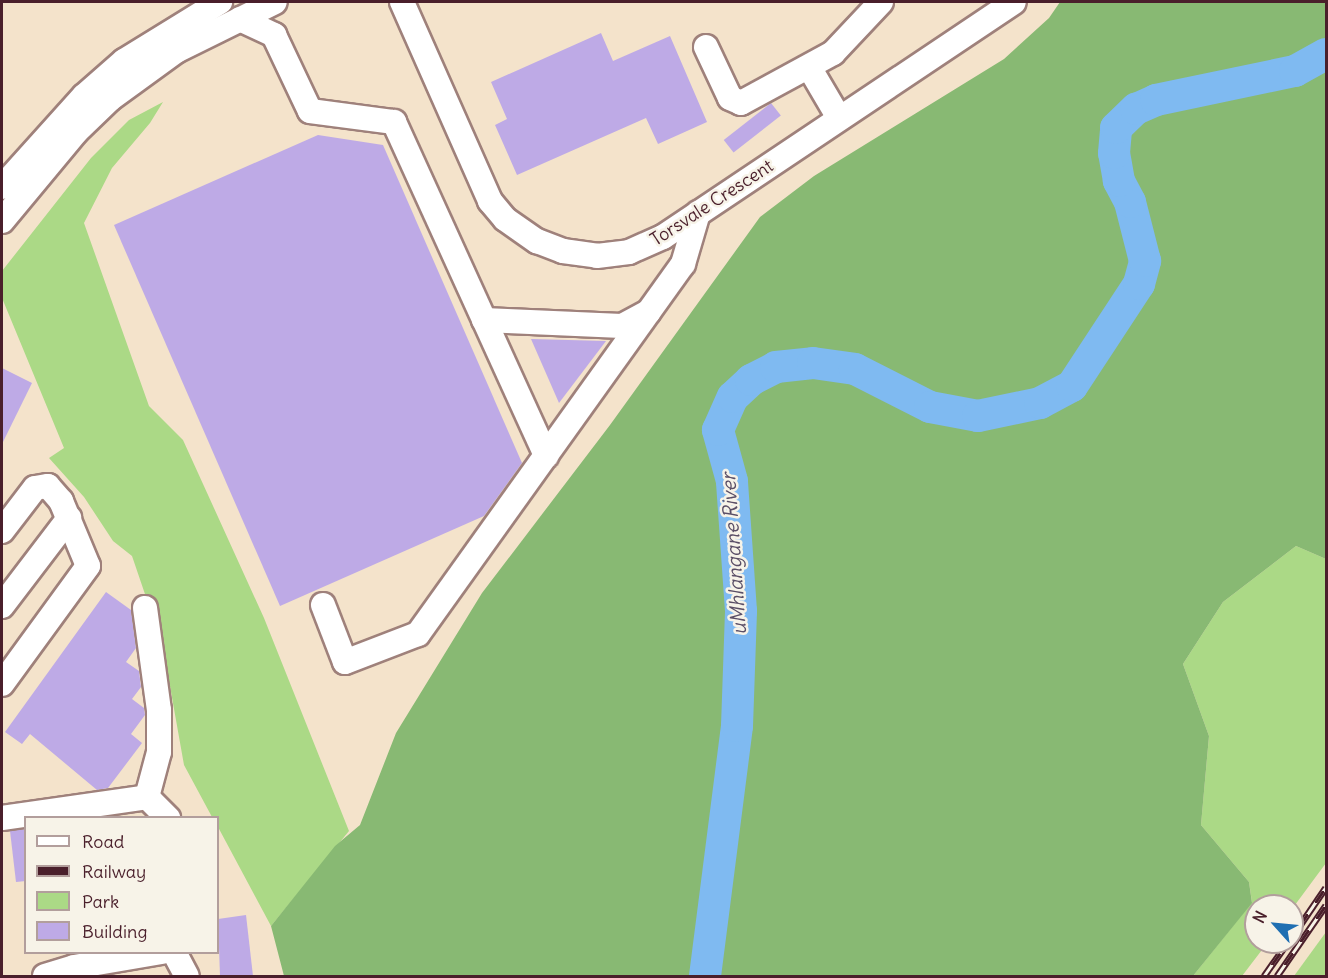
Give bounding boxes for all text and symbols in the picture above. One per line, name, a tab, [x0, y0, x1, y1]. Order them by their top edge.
street label: Torsvale Crescent	[647, 155, 777, 251]
water label: uMhlangane River	[715, 472, 751, 636]
legend	[24, 816, 219, 954]
text: Road	[82, 830, 124, 853]
text: Railway	[82, 860, 146, 883]
text: Park	[82, 890, 119, 913]
north arrow	[1244, 894, 1304, 954]
text: N	[1248, 907, 1271, 926]
text: Building	[82, 920, 147, 943]

